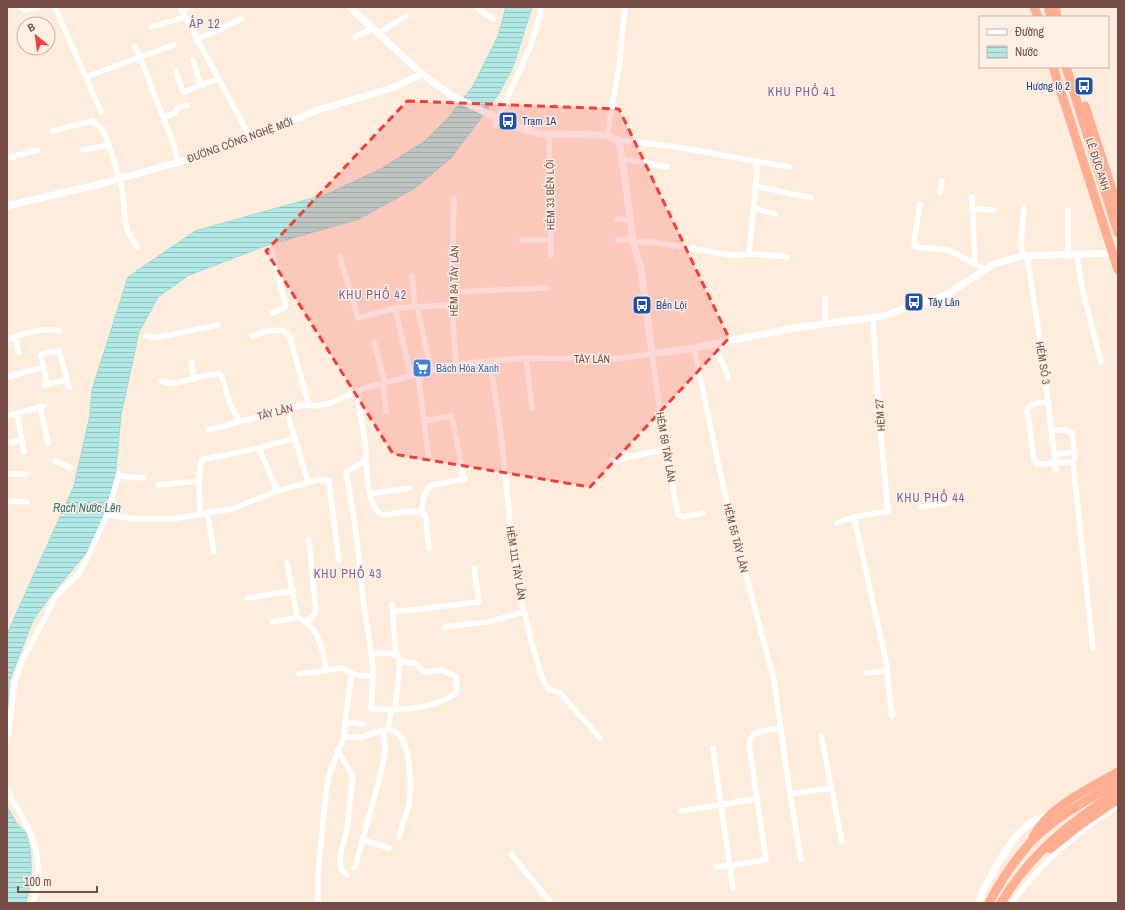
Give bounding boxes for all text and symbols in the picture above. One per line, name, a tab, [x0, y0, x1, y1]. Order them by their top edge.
district label: ẤP 12	[188, 14, 221, 32]
north arrow	[16, 16, 56, 56]
legend	[979, 16, 1109, 68]
text: B	[25, 19, 38, 35]
text: Đường	[1015, 24, 1045, 40]
text: Nước	[1015, 44, 1038, 60]
bus stop icon: Hương lộ 2	[1073, 75, 1095, 97]
place label: Hương lộ 2	[1026, 79, 1070, 93]
district label: KHU PHỐ 41	[768, 82, 836, 100]
bus stop icon: Trạm 1A	[497, 110, 519, 132]
street label: ĐƯỜNG CÔNG NGHỆ MỚI	[185, 114, 295, 166]
place label: Trạm 1A	[522, 114, 557, 128]
street label: LÊ ĐỨC ANH	[1083, 136, 1113, 192]
street label: HẺM 33 BẾN LỘI	[542, 160, 558, 230]
street label: HẺM 84 TÂY LÂN	[446, 245, 462, 317]
district label: KHU PHỐ 42	[339, 285, 407, 303]
bus stop icon: Tây Lân	[903, 291, 925, 313]
bus stop icon: Bến Lội	[631, 294, 653, 316]
place label: Tây Lân	[928, 295, 960, 309]
place label: Bến Lội	[656, 298, 687, 312]
street label: HẺM SỐ 3	[1033, 341, 1053, 385]
street label: TÂY LÂN	[574, 352, 610, 366]
supermarket icon: Bách Hóa Xanh	[411, 357, 433, 379]
place label: Bách Hóa Xanh	[436, 361, 499, 375]
street label: HẺM 27	[872, 398, 888, 432]
street label: TÂY LÂN	[256, 401, 294, 423]
street label: HẺM 59 TÂY LÂN	[653, 411, 679, 483]
district label: KHU PHỐ 44	[897, 488, 965, 506]
water label: Rạch Nước Lên	[53, 500, 121, 516]
street label: HẺM 55 TÂY LÂN	[721, 502, 751, 574]
street label: HẺM 111 TÂY LÂN	[503, 525, 529, 601]
district label: KHU PHỐ 43	[314, 564, 382, 582]
scale bar	[18, 868, 97, 894]
text: 100 m	[24, 874, 51, 890]

